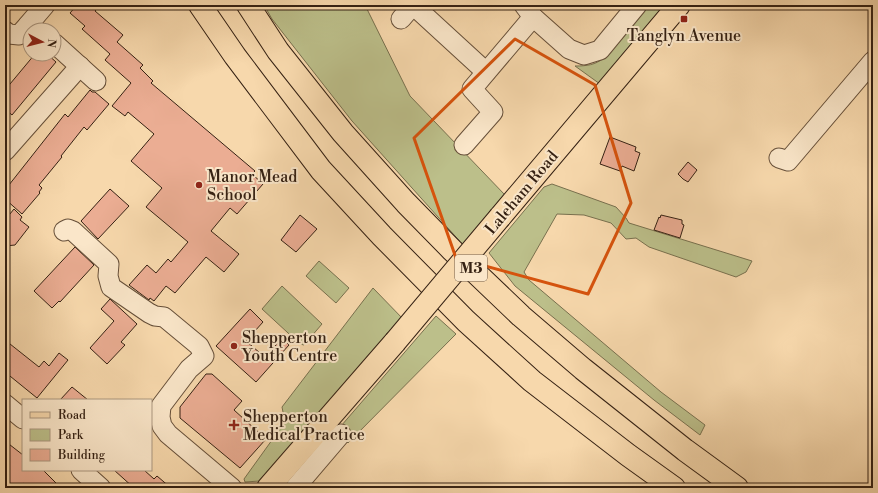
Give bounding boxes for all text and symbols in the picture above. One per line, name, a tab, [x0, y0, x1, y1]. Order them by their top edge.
marker: Tanglyn Avenue	[679, 14, 689, 24]
north arrow	[22, 22, 62, 62]
place label: Tanglyn Avenue	[627, 26, 741, 46]
text: N	[43, 38, 58, 49]
street label: Laleham Road	[481, 147, 563, 239]
place label: Manor Mead School	[207, 167, 297, 205]
marker: Manor Mead School	[194, 180, 204, 190]
road number: M3	[455, 255, 487, 281]
place label: Shepperton Youth Centre	[241, 328, 337, 366]
marker: Shepperton Youth Centre	[229, 341, 239, 351]
legend	[22, 399, 152, 471]
place label: Shepperton Medical Practice	[243, 407, 365, 445]
text: Road	[58, 408, 86, 423]
marker: Shepperton Medical Practice	[228, 419, 240, 431]
text: Park	[58, 428, 84, 443]
text: Building	[57, 448, 106, 463]

